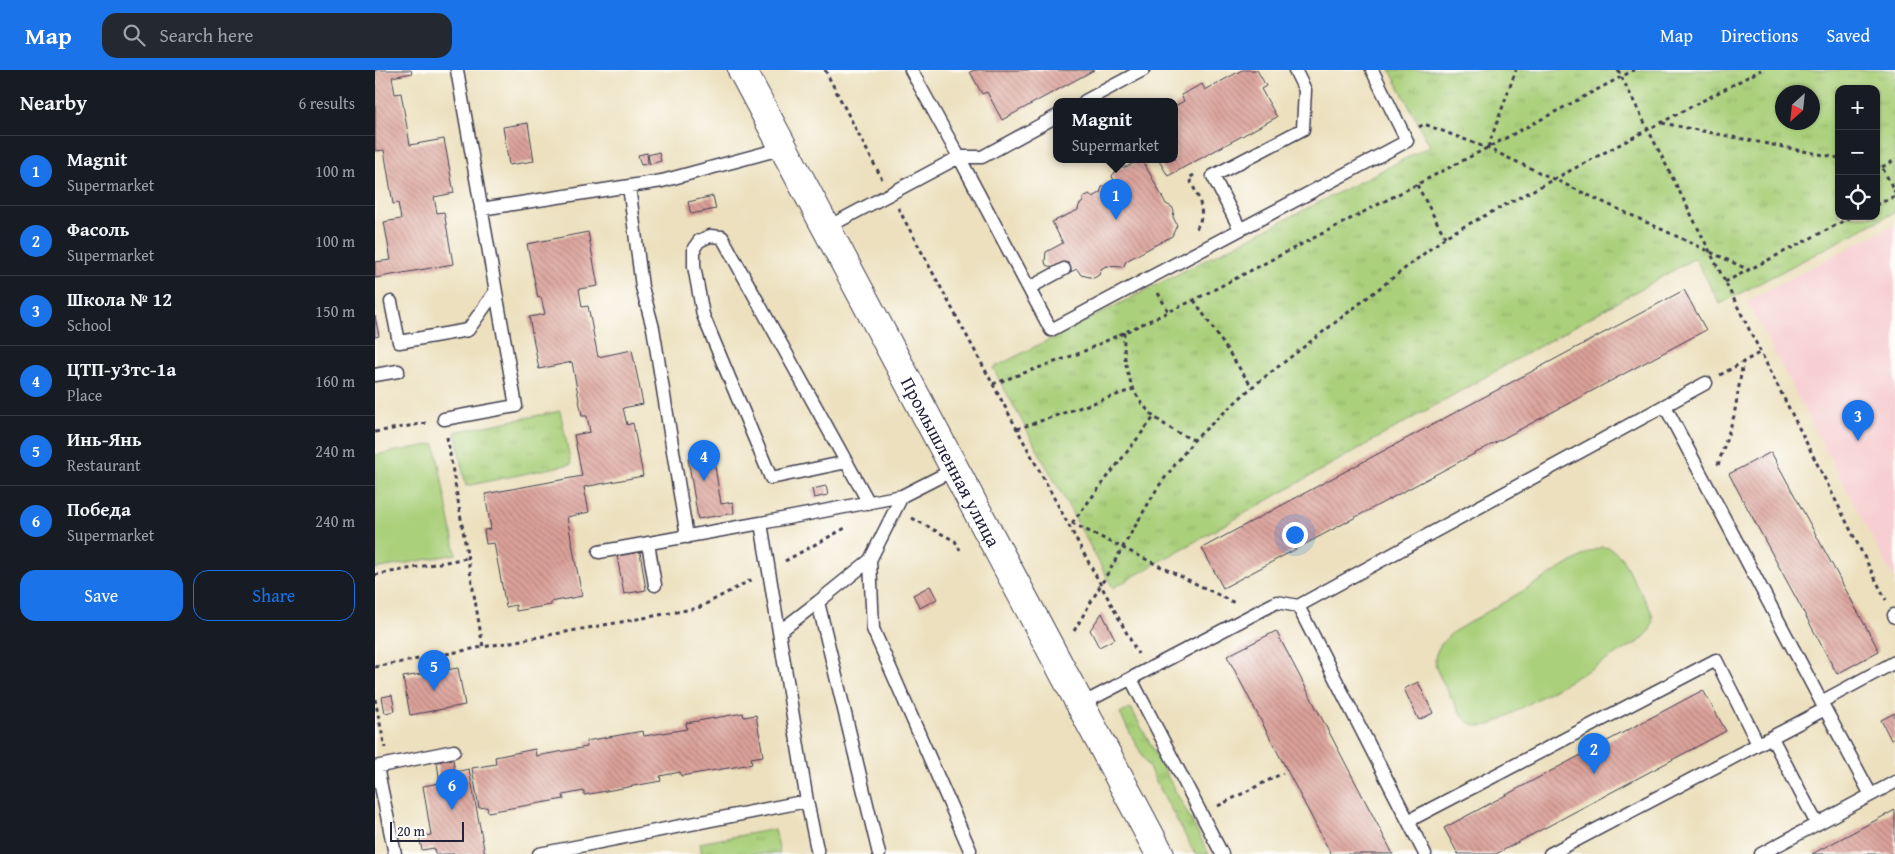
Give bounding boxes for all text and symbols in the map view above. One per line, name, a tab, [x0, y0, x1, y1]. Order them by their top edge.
search box	[102, 13, 452, 58]
text: Map	[25, 18, 72, 53]
icon: search	[120, 21, 148, 49]
text: Search here	[160, 21, 253, 49]
text: Map	[1660, 22, 1693, 49]
text: Directions	[1721, 22, 1798, 49]
text: Saved	[1826, 22, 1870, 49]
north arrow	[1775, 85, 1820, 130]
map controls	[1835, 85, 1880, 220]
button: +	[1835, 85, 1880, 130]
text: Nearby	[20, 87, 87, 118]
text: 6 results	[298, 91, 355, 115]
popup	[1053, 98, 1178, 163]
text: Magnit	[1072, 105, 1132, 133]
button: −	[1835, 130, 1880, 175]
text: Supermarket	[1072, 133, 1159, 157]
text: Magnit	[67, 145, 127, 173]
text: 1	[32, 159, 40, 183]
text: 100 m	[315, 159, 355, 183]
text: Supermarket	[67, 173, 154, 197]
button: locate	[1835, 175, 1880, 220]
pin: 1	[1100, 179, 1132, 220]
text: Фасоль	[67, 215, 129, 243]
text: 2	[32, 229, 40, 253]
text: 100 m	[315, 229, 355, 253]
text: Supermarket	[67, 243, 154, 267]
text: Школа № 12	[67, 285, 172, 313]
text: 3	[32, 299, 40, 323]
text: 150 m	[315, 299, 355, 323]
text: School	[67, 313, 111, 337]
text: ЦТП-у3тс-1а	[67, 355, 176, 383]
text: 4	[32, 369, 40, 393]
text: 160 m	[315, 369, 355, 393]
street label: Промышленная улица	[894, 372, 1008, 552]
text: Place	[67, 383, 102, 407]
pin: 3	[1842, 400, 1874, 441]
text: Инь-Янь	[67, 425, 142, 453]
text: 5	[32, 439, 40, 463]
text: 240 m	[315, 439, 355, 463]
pin: 4	[688, 440, 720, 481]
text: Restaurant	[67, 453, 141, 477]
text: Победа	[67, 495, 131, 523]
text: 6	[32, 509, 40, 533]
text: 240 m	[315, 509, 355, 533]
your location	[1282, 522, 1308, 548]
text: Supermarket	[67, 523, 154, 547]
button: Save	[20, 570, 183, 621]
button: Share	[193, 570, 355, 621]
pin: 5	[418, 650, 450, 691]
pin: 2	[1578, 733, 1610, 774]
pin: 6	[436, 769, 468, 810]
scale bar	[390, 819, 464, 842]
text: 20 m	[397, 821, 425, 841]

